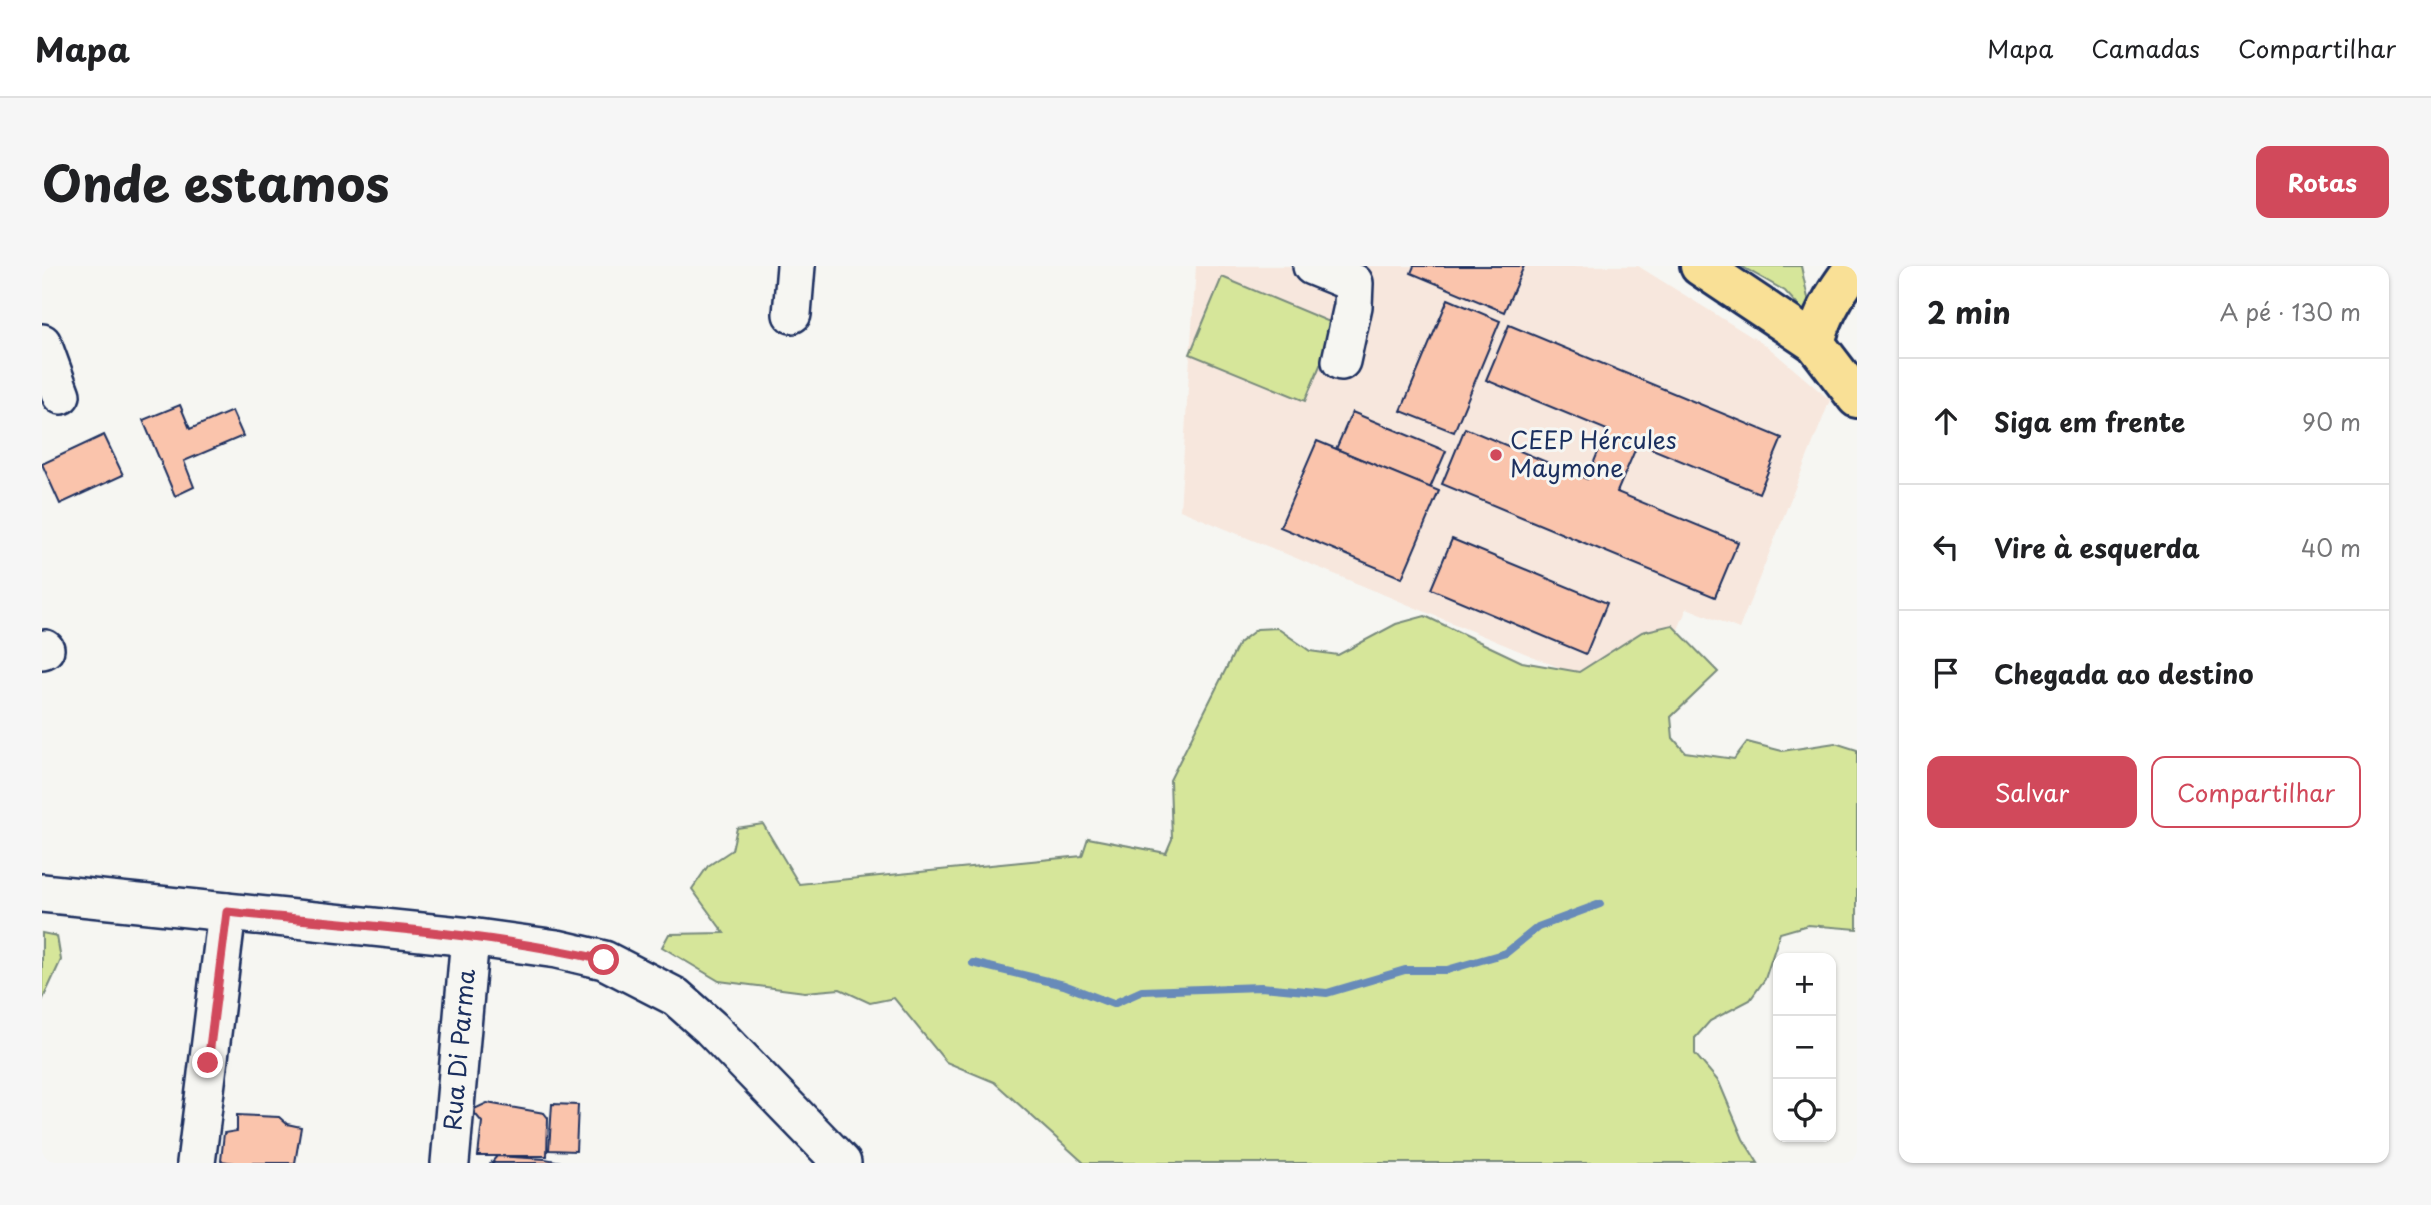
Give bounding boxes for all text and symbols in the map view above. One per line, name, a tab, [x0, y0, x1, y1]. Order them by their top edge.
text: Mapa	[35, 23, 130, 73]
text: Mapa	[1987, 30, 2053, 66]
text: Camadas	[2091, 30, 2200, 66]
text: Compartilhar	[2238, 30, 2396, 66]
text: Onde estamos	[42, 145, 389, 219]
button: Rotas	[2256, 146, 2389, 218]
text: 2 min	[1927, 289, 2011, 334]
text: A pé · 130 m	[2220, 294, 2361, 329]
icon: ahead	[1927, 402, 1965, 440]
text: Siga em frente	[1994, 402, 2185, 441]
text: 90 m	[2302, 404, 2361, 439]
place label: CEEP Hércules Maymone	[1510, 421, 1677, 485]
marker: CEEP Hércules Maymone	[1488, 447, 1504, 463]
icon: left	[1927, 528, 1965, 566]
text: Vire à esquerda	[1994, 528, 2200, 567]
text: 40 m	[2301, 530, 2361, 565]
icon: arrive	[1927, 654, 1965, 692]
text: Chegada ao destino	[1994, 654, 2253, 693]
button: Salvar	[1927, 756, 2137, 828]
button: Compartilhar	[2151, 756, 2361, 828]
route start	[588, 944, 619, 975]
map controls	[1773, 953, 1836, 1142]
button: +	[1773, 953, 1836, 1016]
street label: Rua Di Parma	[433, 968, 483, 1132]
button: −	[1773, 1016, 1836, 1079]
route end	[192, 1047, 223, 1078]
button: locate	[1773, 1079, 1836, 1142]

